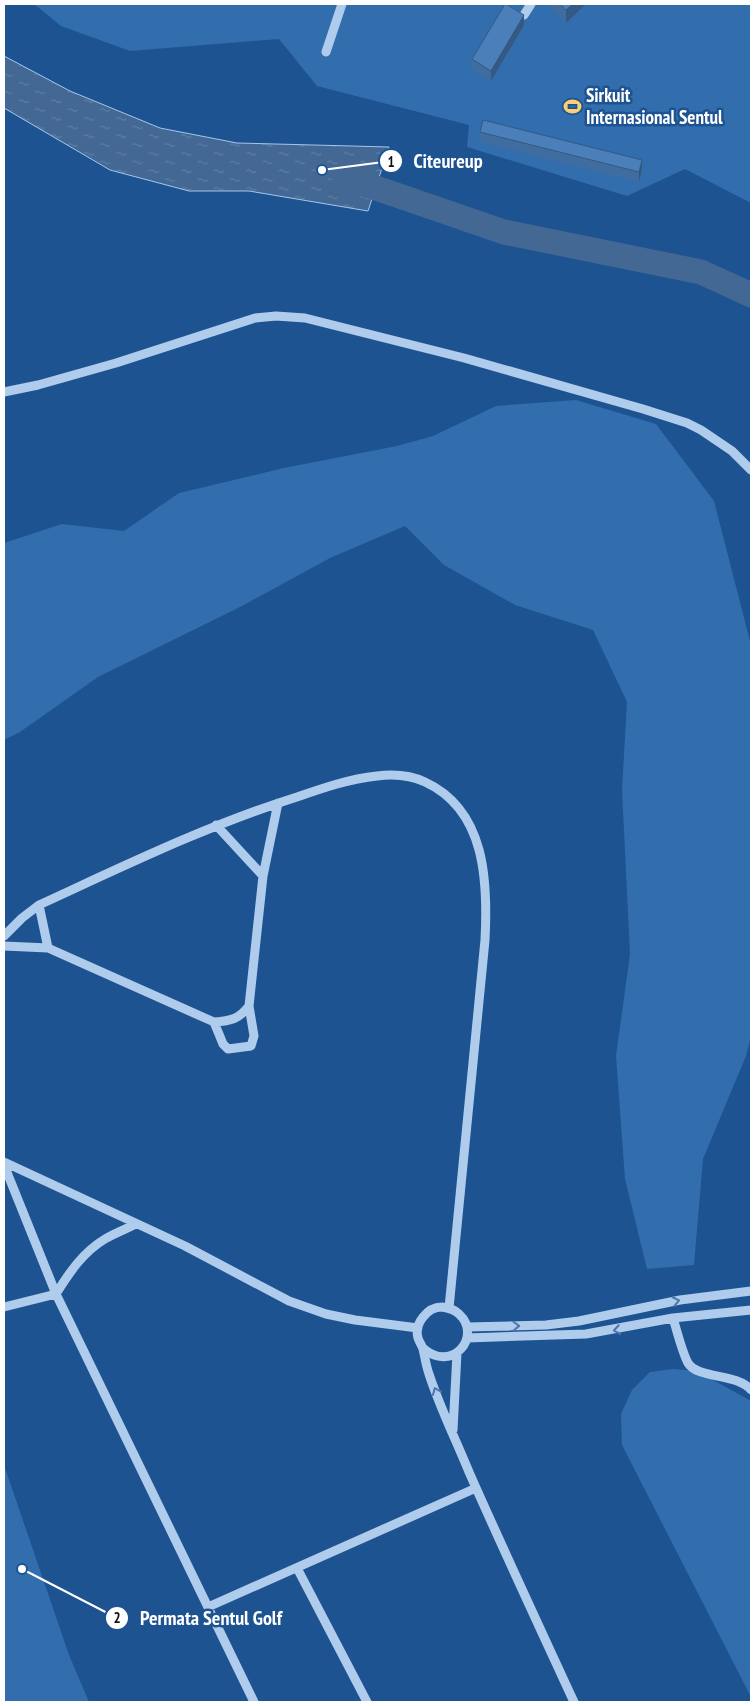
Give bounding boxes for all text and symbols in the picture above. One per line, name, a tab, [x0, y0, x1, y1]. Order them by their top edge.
place label: Sirkuit Internasional Sentul	[586, 83, 723, 129]
sports icon: Sirkuit Internasional Sentul	[562, 96, 582, 116]
callout: Citeureup	[378, 144, 493, 179]
text: Citeureup	[413, 148, 483, 174]
text: 1	[387, 152, 395, 171]
one-way arrow	[672, 1296, 681, 1307]
one-way arrow	[512, 1320, 520, 1331]
one-way arrow	[612, 1324, 621, 1334]
one-way arrow	[431, 1387, 442, 1396]
callout: Permata Sentul Golf	[105, 1600, 292, 1635]
text: Permata Sentul Golf	[140, 1605, 284, 1631]
text: 2	[113, 1608, 121, 1627]

